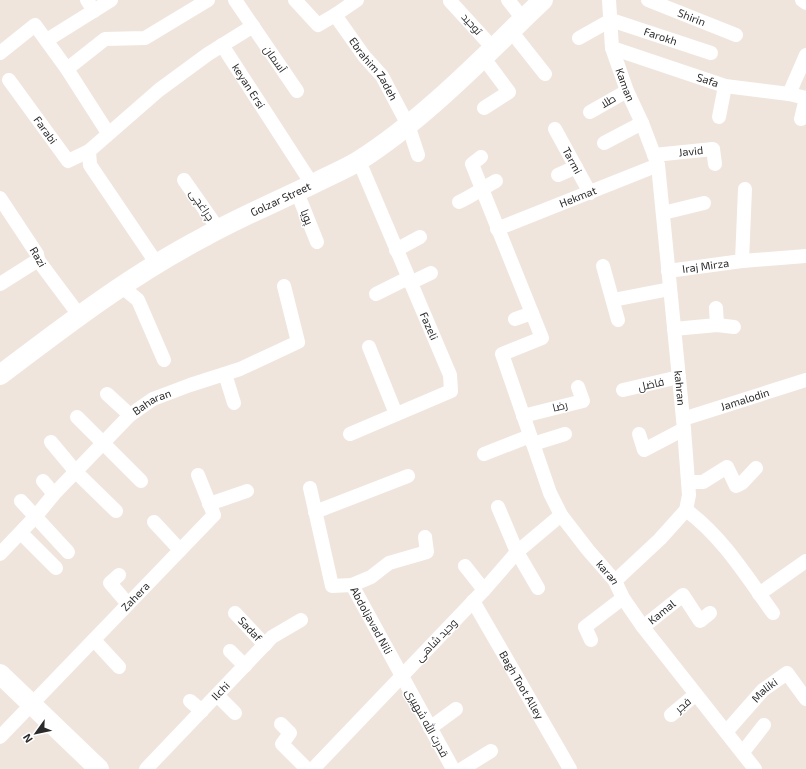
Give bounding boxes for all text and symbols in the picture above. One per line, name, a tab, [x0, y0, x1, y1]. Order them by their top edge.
street label: Shirin	[676, 6, 708, 28]
street label: توحید	[459, 10, 485, 38]
street label: Farokh	[642, 24, 679, 47]
street label: Ebrahim Zadeh	[347, 34, 401, 102]
street label: آسمان	[261, 43, 289, 75]
street label: keyan Ersi	[230, 61, 268, 111]
street label: Kaman	[613, 66, 638, 103]
street label: Safa	[695, 70, 721, 89]
street label: طلا	[598, 91, 618, 110]
street label: Farabi	[31, 113, 60, 146]
street label: Javid	[678, 143, 704, 158]
street label: Tarmi	[560, 145, 585, 176]
street label: Golzar Street	[248, 179, 313, 219]
street label: Hekmat	[557, 183, 598, 210]
street label: چراغچی	[186, 186, 218, 224]
street label: پویا	[298, 207, 316, 227]
street label: Razi	[28, 244, 49, 269]
street label: Iraj Mirza	[681, 256, 730, 275]
street label: Fazeli	[418, 310, 441, 342]
street label: kahran	[672, 370, 689, 406]
street label: فاضل	[636, 374, 666, 394]
street label: Jamalodin	[719, 385, 771, 413]
street label: Baharan	[130, 386, 173, 417]
street label: رضا	[551, 397, 569, 415]
street label: karan	[594, 557, 623, 587]
street label: Zahera	[118, 579, 152, 613]
street label: Abdoljavad Nili	[348, 584, 396, 656]
street label: Kamal	[645, 596, 678, 627]
street label: Sadaf	[236, 614, 266, 644]
street label: وحید شاهی	[412, 616, 460, 664]
street label: Bagh Toot Alley	[497, 648, 547, 721]
street label: Maliki	[748, 675, 780, 704]
street label: Ilchi	[208, 679, 232, 703]
street label: قدرت الله شهیری	[402, 686, 453, 760]
street label: فجر	[671, 694, 694, 716]
north arrow	[16, 713, 56, 753]
text: N	[20, 732, 35, 746]

